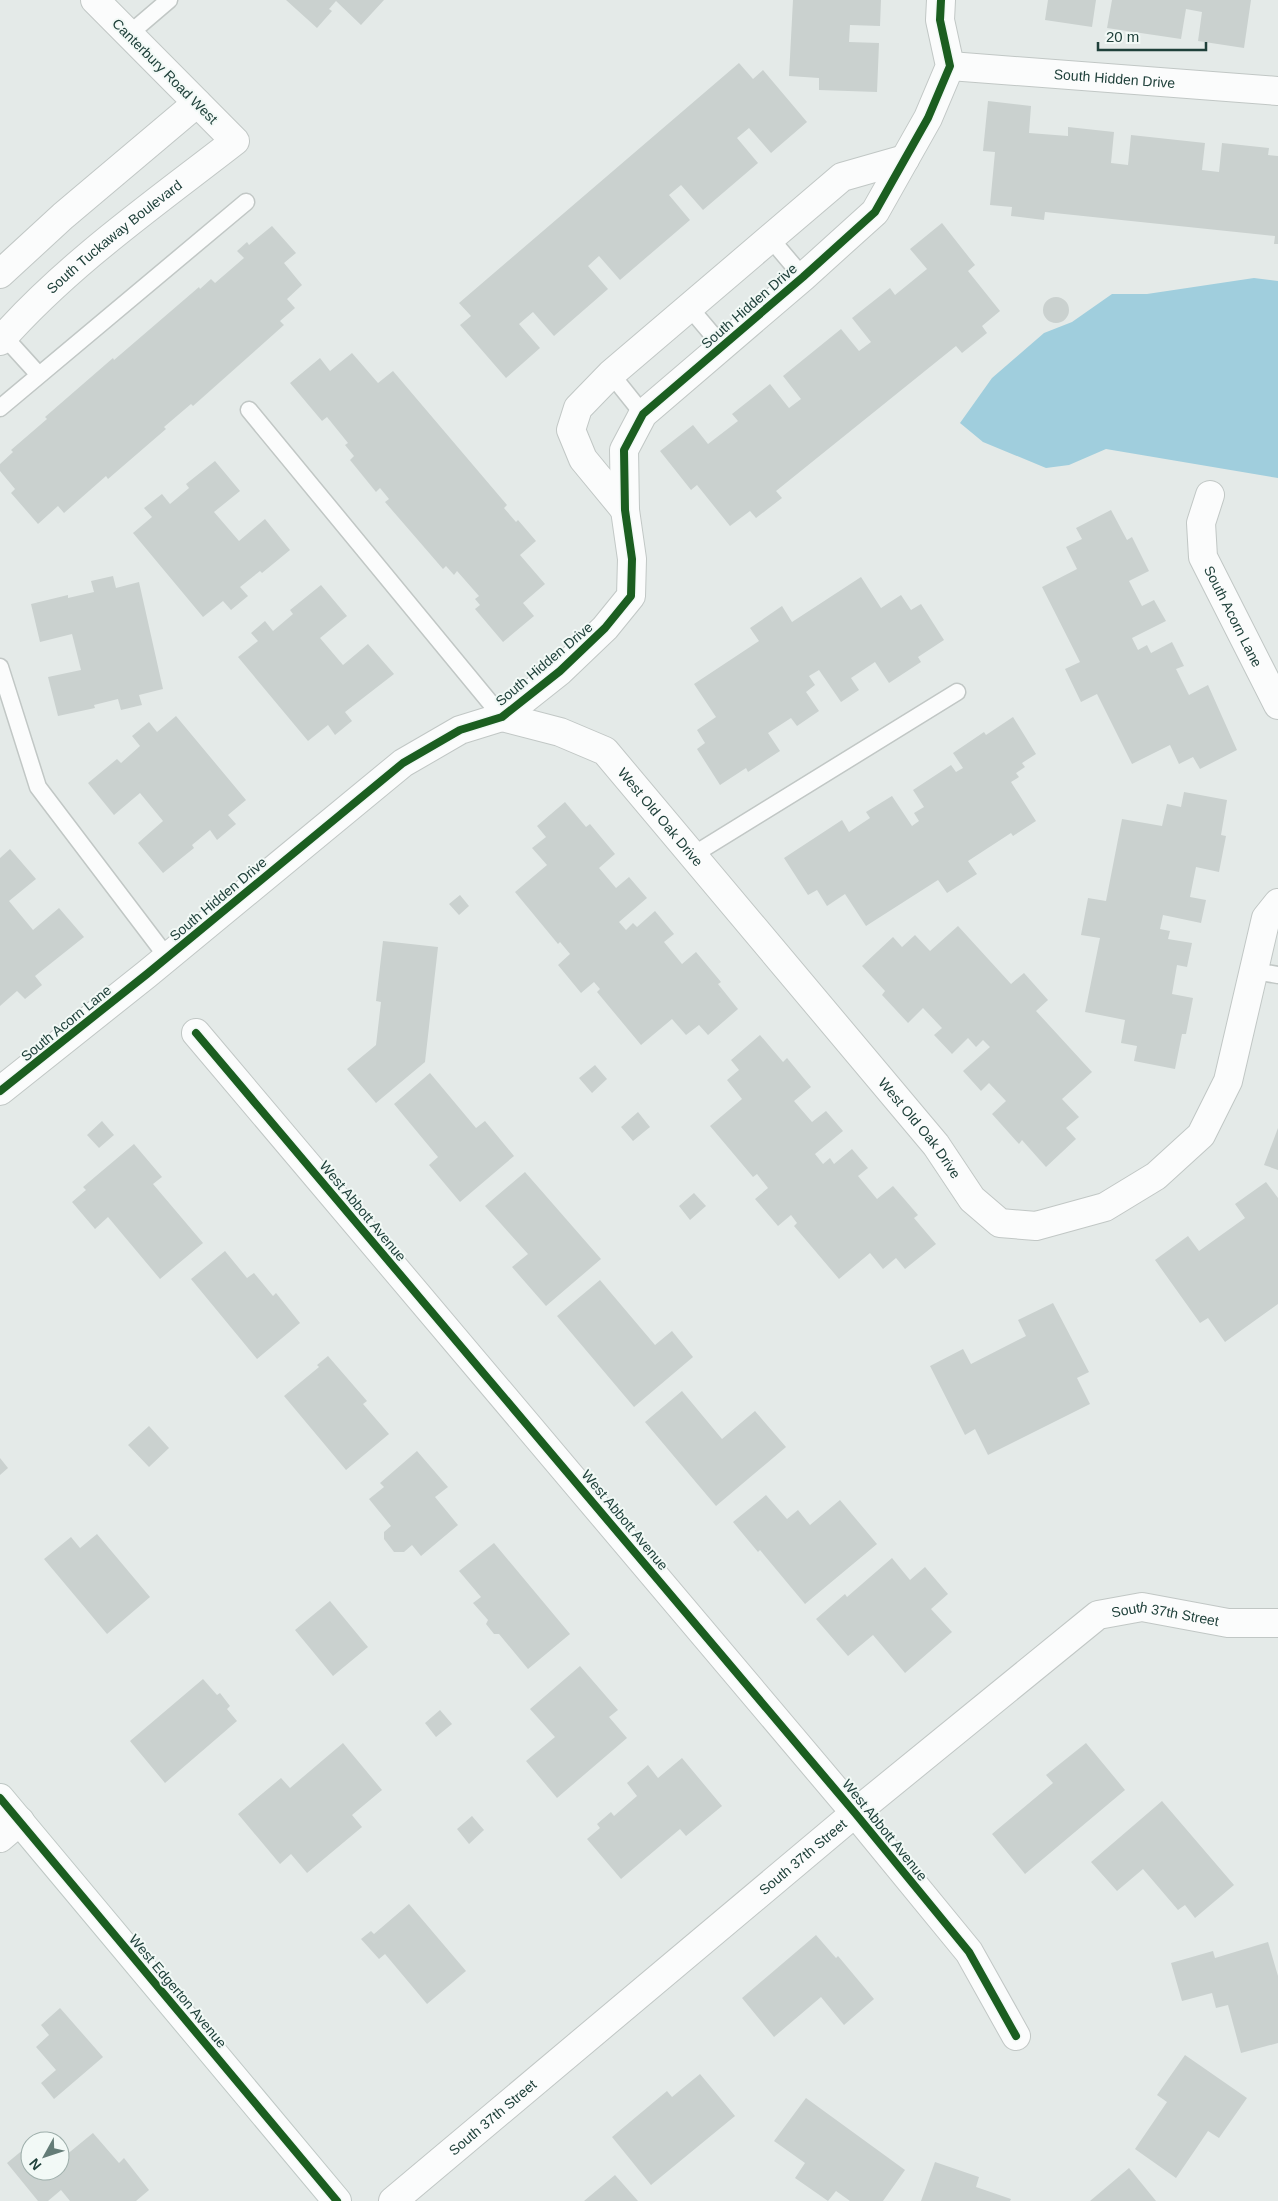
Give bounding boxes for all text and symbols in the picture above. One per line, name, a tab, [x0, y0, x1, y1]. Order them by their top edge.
street label: Canterbury Road West	[109, 15, 221, 127]
scale bar	[1098, 20, 1206, 52]
text: 20 m	[1106, 28, 1139, 45]
street label: South Hidden Drive	[1053, 66, 1176, 91]
street label: South Tuckaway Boulevard	[43, 177, 185, 297]
street label: South Hidden Drive	[698, 260, 800, 352]
street label: South Acorn Lane	[1201, 563, 1265, 670]
street label: South Hidden Drive	[492, 619, 596, 709]
street label: West Old Oak Drive	[615, 765, 706, 870]
street label: South Hidden Drive	[166, 854, 270, 944]
street label: South Acorn Lane	[18, 982, 114, 1064]
street label: West Old Oak Drive	[875, 1075, 964, 1182]
street label: West Abbott Avenue	[317, 1158, 410, 1264]
street label: West Abbott Avenue	[579, 1467, 672, 1573]
street label: South 37th Street	[1110, 1599, 1220, 1629]
street label: West Abbott Avenue	[839, 1776, 931, 1884]
street label: South 37th Street	[756, 1816, 850, 1898]
street label: West Edgerton Avenue	[126, 1931, 230, 2051]
street label: South 37th Street	[446, 2076, 540, 2159]
north arrow	[20, 2131, 70, 2181]
text: N	[26, 2155, 44, 2173]

